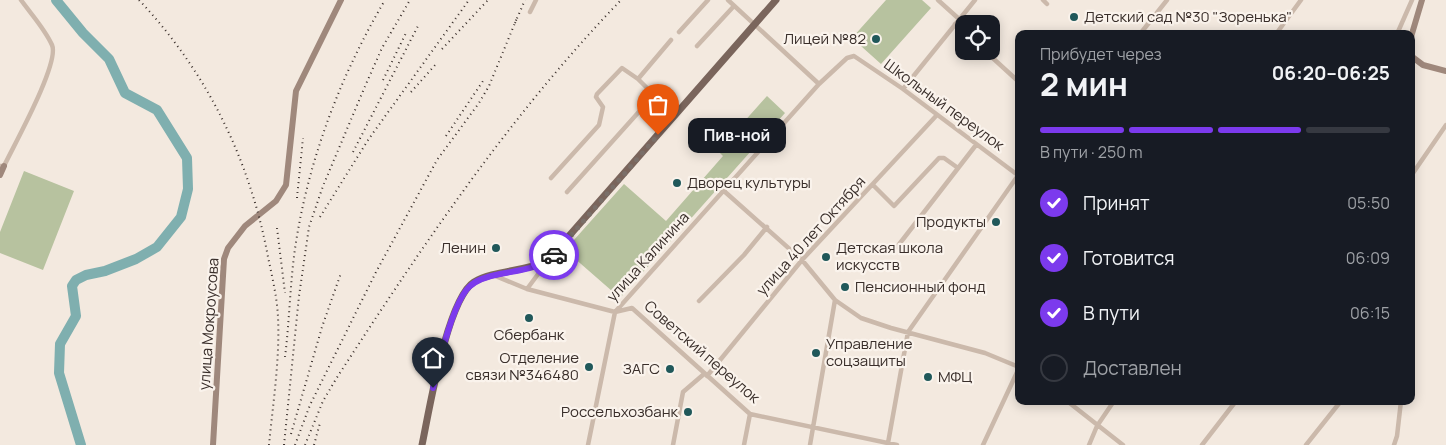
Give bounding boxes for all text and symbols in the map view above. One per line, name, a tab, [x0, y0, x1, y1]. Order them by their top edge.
place label: Детский сад №30 "Зоренька"	[1084, 6, 1292, 27]
marker: Детский сад №30 "Зоренька"	[1068, 11, 1080, 23]
map controls	[955, 15, 1000, 60]
button: locate	[955, 15, 1000, 60]
place label: Лицей №82	[784, 28, 866, 49]
marker: Лицей №82	[870, 33, 882, 45]
text: Прибудет через	[1040, 43, 1162, 65]
street label: Школьный переулок	[880, 54, 1009, 156]
text: 06:20–06:25	[1272, 60, 1390, 86]
text: 2 мин	[1040, 62, 1128, 106]
pin	[637, 84, 679, 135]
icon: bag	[644, 91, 672, 119]
callout: Пив-ной	[688, 118, 786, 152]
text: Пив-ной	[704, 124, 770, 146]
text: В пути · 250 m	[1040, 141, 1143, 163]
street label: улица 40 лет Октября	[751, 171, 870, 300]
place label: Дворец культуры	[687, 172, 811, 193]
marker: Дворец культуры	[671, 177, 683, 189]
icon: check	[1040, 189, 1068, 217]
text: Принят	[1083, 190, 1150, 216]
text: 05:50	[1347, 192, 1390, 214]
street label: улица Калинина	[602, 207, 694, 306]
place label: Продукты	[916, 211, 986, 232]
marker: Продукты	[990, 216, 1002, 228]
courier	[529, 230, 579, 280]
place label: Ленин	[440, 237, 486, 258]
place label: Детская школа искусств	[836, 237, 943, 275]
icon: car	[540, 241, 568, 269]
marker: Ленин	[490, 242, 502, 254]
icon: check	[1040, 244, 1068, 272]
text: Готовится	[1083, 245, 1175, 271]
text: 06:09	[1346, 247, 1390, 269]
marker: Детская школа искусств	[820, 251, 832, 263]
street label: улица Мокроусова	[193, 257, 224, 391]
place label: Пенсионный фонд	[855, 276, 986, 297]
marker: Пенсионный фонд	[839, 281, 851, 293]
street label: Советский переулок	[640, 296, 765, 408]
icon: check	[1040, 299, 1068, 327]
text: В пути	[1083, 300, 1140, 326]
text: 06:15	[1350, 302, 1390, 324]
marker: Сбербанк	[523, 312, 535, 324]
place label: Сбербанк	[494, 324, 565, 345]
place label: Управление соцзащиты	[826, 333, 913, 371]
pin	[412, 337, 454, 388]
icon: home	[419, 344, 447, 372]
place label: Отделение связи №346480	[466, 347, 579, 385]
marker: Управление соцзащиты	[810, 347, 822, 359]
text: Доставлен	[1083, 355, 1182, 381]
place label: ЗАГС	[623, 358, 660, 379]
marker: Отделение связи №346480	[583, 361, 595, 373]
marker: ЗАГС	[664, 363, 676, 375]
place label: МФЦ	[938, 366, 972, 387]
marker: МФЦ	[922, 371, 934, 383]
place label: Россельхозбанк	[561, 401, 679, 422]
marker: Россельхозбанк	[682, 406, 694, 418]

